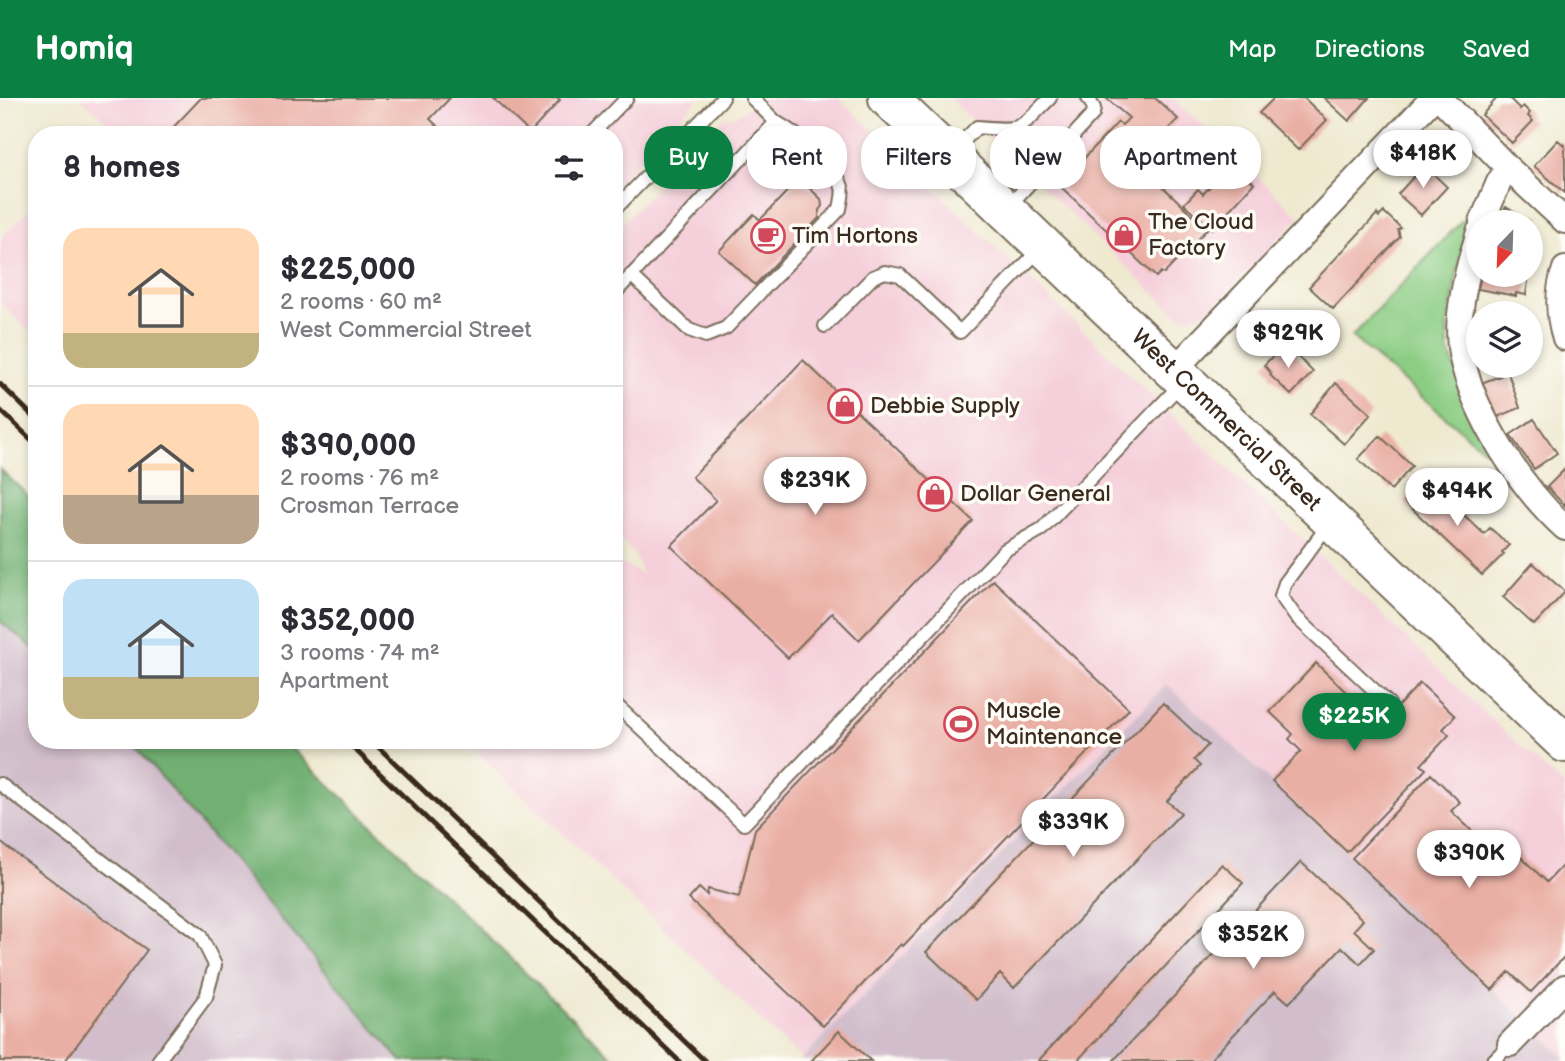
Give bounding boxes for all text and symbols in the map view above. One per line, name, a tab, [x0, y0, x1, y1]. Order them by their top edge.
text: Homiq	[35, 29, 133, 69]
text: Map	[1228, 35, 1276, 64]
text: Directions	[1314, 35, 1425, 64]
text: Saved	[1463, 35, 1530, 64]
chip: Buy	[644, 126, 733, 189]
chip: Rent	[747, 126, 847, 189]
chip: Filters	[861, 126, 976, 189]
chip: New	[990, 126, 1086, 189]
chip: Apartment	[1100, 126, 1261, 189]
pin: $418K	[1374, 130, 1472, 190]
text: $418K	[1389, 139, 1457, 167]
icon: filters	[550, 149, 588, 187]
text: 8 homes	[63, 150, 180, 186]
place label: The Cloud Factory	[1148, 208, 1254, 262]
north arrow	[1466, 210, 1544, 287]
map controls	[1466, 210, 1543, 378]
shop icon: The Cloud Factory	[1105, 216, 1143, 254]
cafe icon: Tim Hortons	[749, 217, 787, 255]
place label: Tim Hortons	[792, 222, 918, 250]
text: $225,000	[280, 252, 416, 288]
icon: home	[119, 256, 203, 340]
text: 2 rooms · 60 m²	[280, 288, 442, 316]
button: layers	[1466, 301, 1543, 378]
pin: $929K	[1239, 310, 1337, 370]
text: West Commercial Street	[280, 316, 532, 344]
text: $929K	[1252, 319, 1324, 347]
street label: West Commercial Street	[1125, 323, 1327, 517]
shop icon: Debbie Supply	[826, 387, 864, 425]
place label: Debbie Supply	[870, 392, 1020, 420]
text: $390,000	[280, 428, 416, 464]
icon: home	[119, 432, 203, 516]
pin: $239K	[766, 458, 864, 517]
text: 2 rooms · 76 m²	[280, 464, 439, 492]
text: $239K	[780, 466, 850, 494]
pin: $494K	[1408, 468, 1506, 528]
shop icon: Dollar General	[916, 475, 954, 513]
text: $494K	[1421, 477, 1493, 505]
place label: Dollar General	[960, 480, 1111, 508]
text: Crosman Terrace	[280, 492, 459, 520]
text: $352,000	[280, 603, 415, 639]
icon: home	[119, 607, 203, 691]
text: 3 rooms · 74 m²	[280, 639, 440, 667]
text: Apartment	[280, 667, 389, 695]
pin: $225K	[1305, 694, 1403, 753]
place label: Muscle Maintenance	[986, 697, 1122, 751]
text: $225K	[1318, 702, 1390, 730]
sports icon: Muscle Maintenance	[942, 705, 980, 743]
pin: $339K	[1024, 800, 1122, 859]
text: $339K	[1037, 808, 1109, 836]
pin: $390K	[1420, 830, 1518, 890]
text: $390K	[1433, 839, 1505, 867]
pin: $352K	[1204, 912, 1302, 971]
text: $352K	[1217, 920, 1289, 948]

